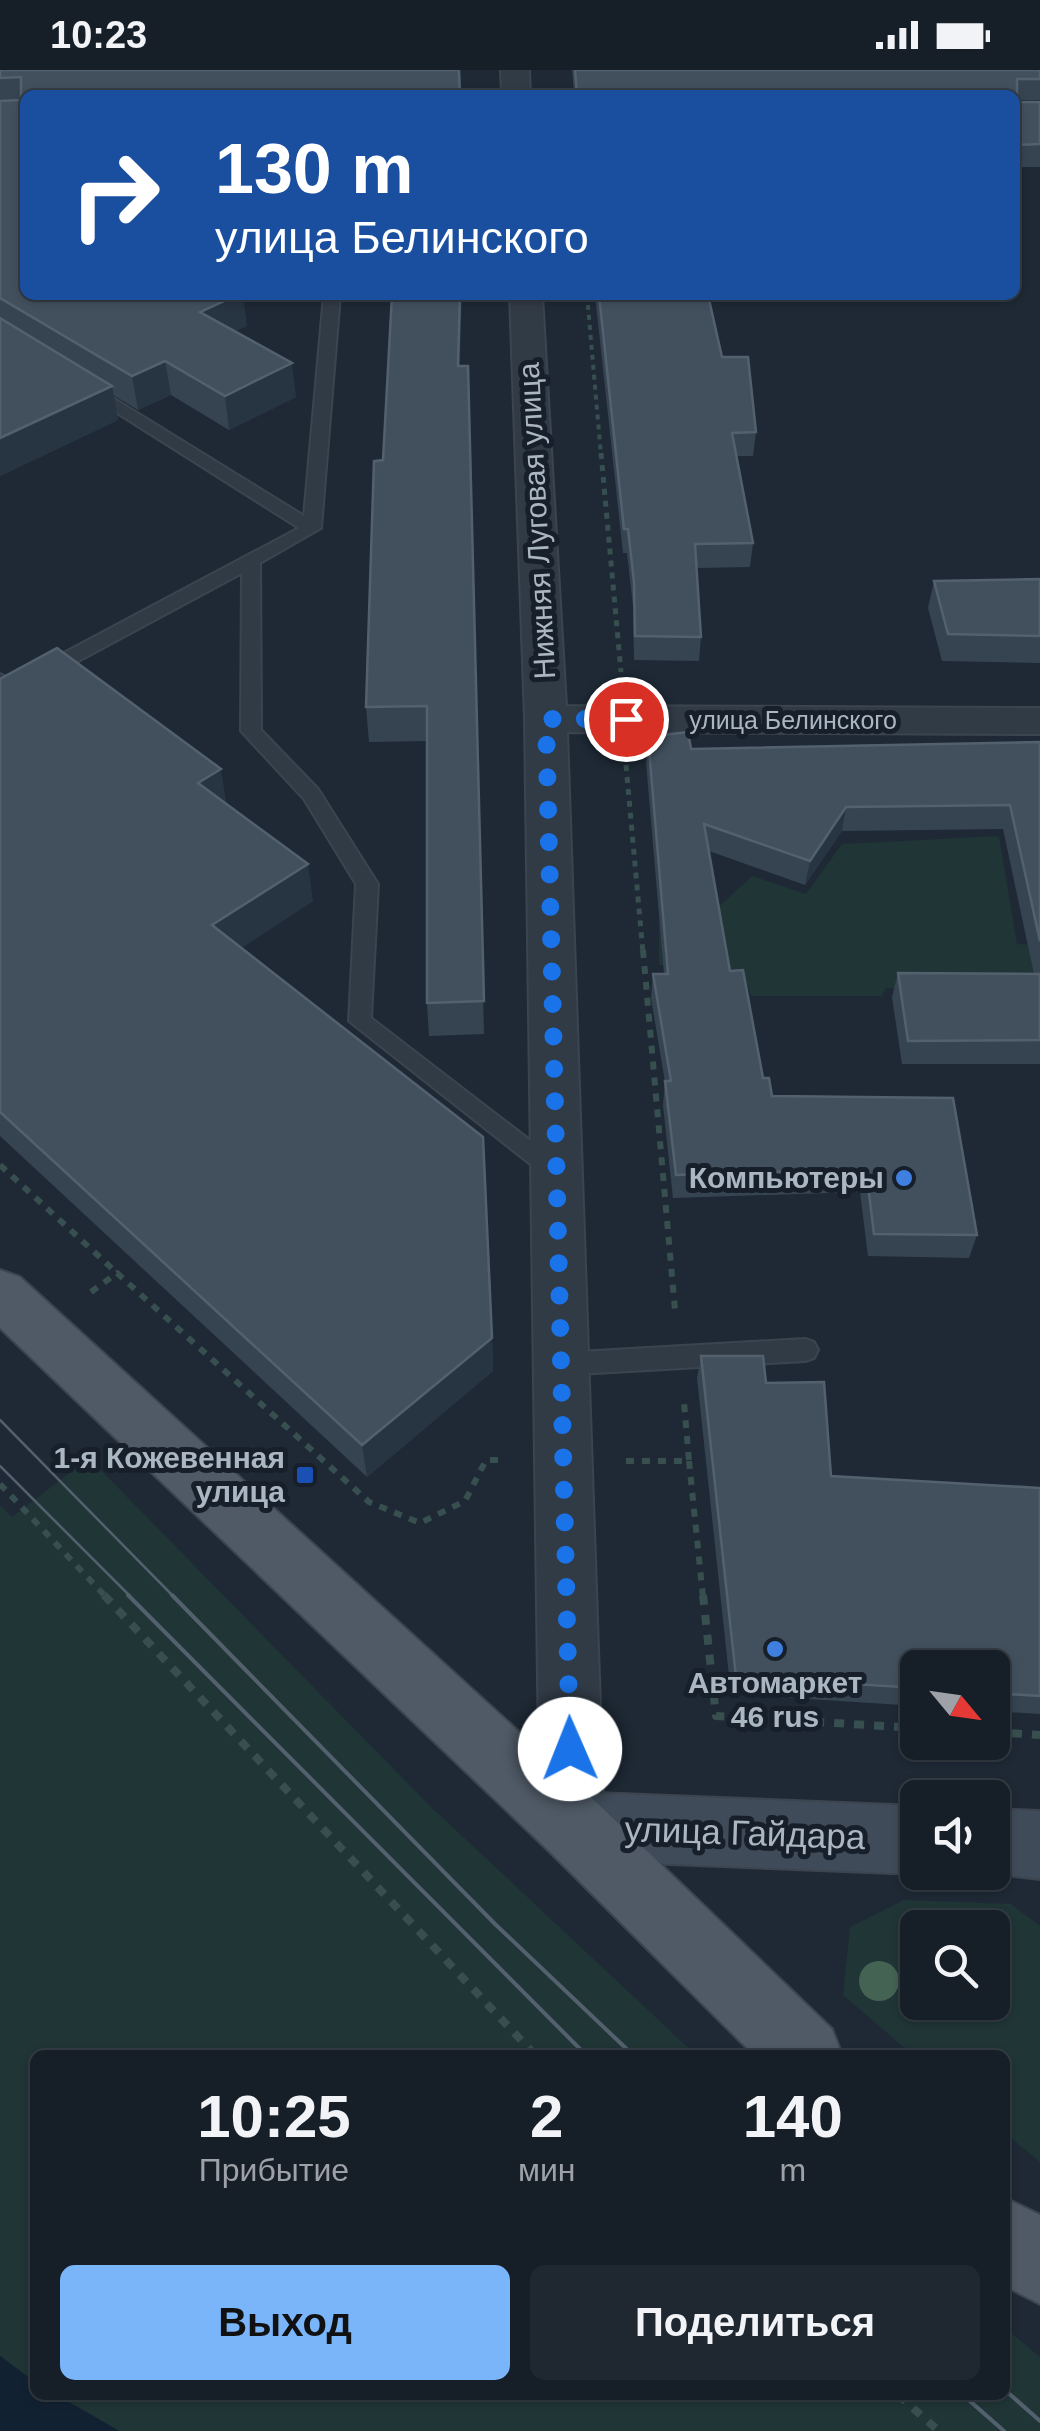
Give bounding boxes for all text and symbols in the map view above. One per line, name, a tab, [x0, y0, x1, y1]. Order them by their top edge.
text: 10:23	[50, 14, 147, 56]
icon: right	[50, 130, 180, 260]
text: 130 m	[215, 130, 413, 208]
text: улица Белинского	[215, 212, 589, 263]
street label: Нижняя Луговая улица	[512, 361, 561, 680]
pin	[584, 677, 669, 762]
icon: arrive	[599, 692, 654, 747]
street label: улица Белинского	[689, 706, 897, 734]
place label: Компьютеры	[689, 1161, 884, 1194]
marker: Компьютеры	[893, 1167, 915, 1189]
place label: 1-я Кожевенная улица	[54, 1441, 285, 1508]
marker: 1-я Кожевенная улица	[294, 1464, 316, 1486]
marker: Автомаркет 46 rus	[764, 1638, 786, 1660]
north arrow	[900, 1650, 1010, 1760]
map controls	[900, 1650, 1010, 2020]
place label: Автомаркет 46 rus	[688, 1666, 862, 1733]
position arrow	[518, 1697, 622, 1801]
button: sound	[900, 1780, 1010, 1890]
street label: улица Гайдара	[624, 1809, 867, 1856]
button: search	[900, 1910, 1010, 2020]
text: 10:25	[197, 2083, 351, 2150]
text: 2	[530, 2083, 563, 2150]
text: 140	[743, 2083, 843, 2150]
text: Прибытие	[199, 2152, 349, 2188]
text: мин	[518, 2152, 575, 2188]
text: m	[779, 2152, 806, 2188]
button: Выход	[60, 2265, 510, 2380]
button: Поделиться	[530, 2265, 980, 2380]

